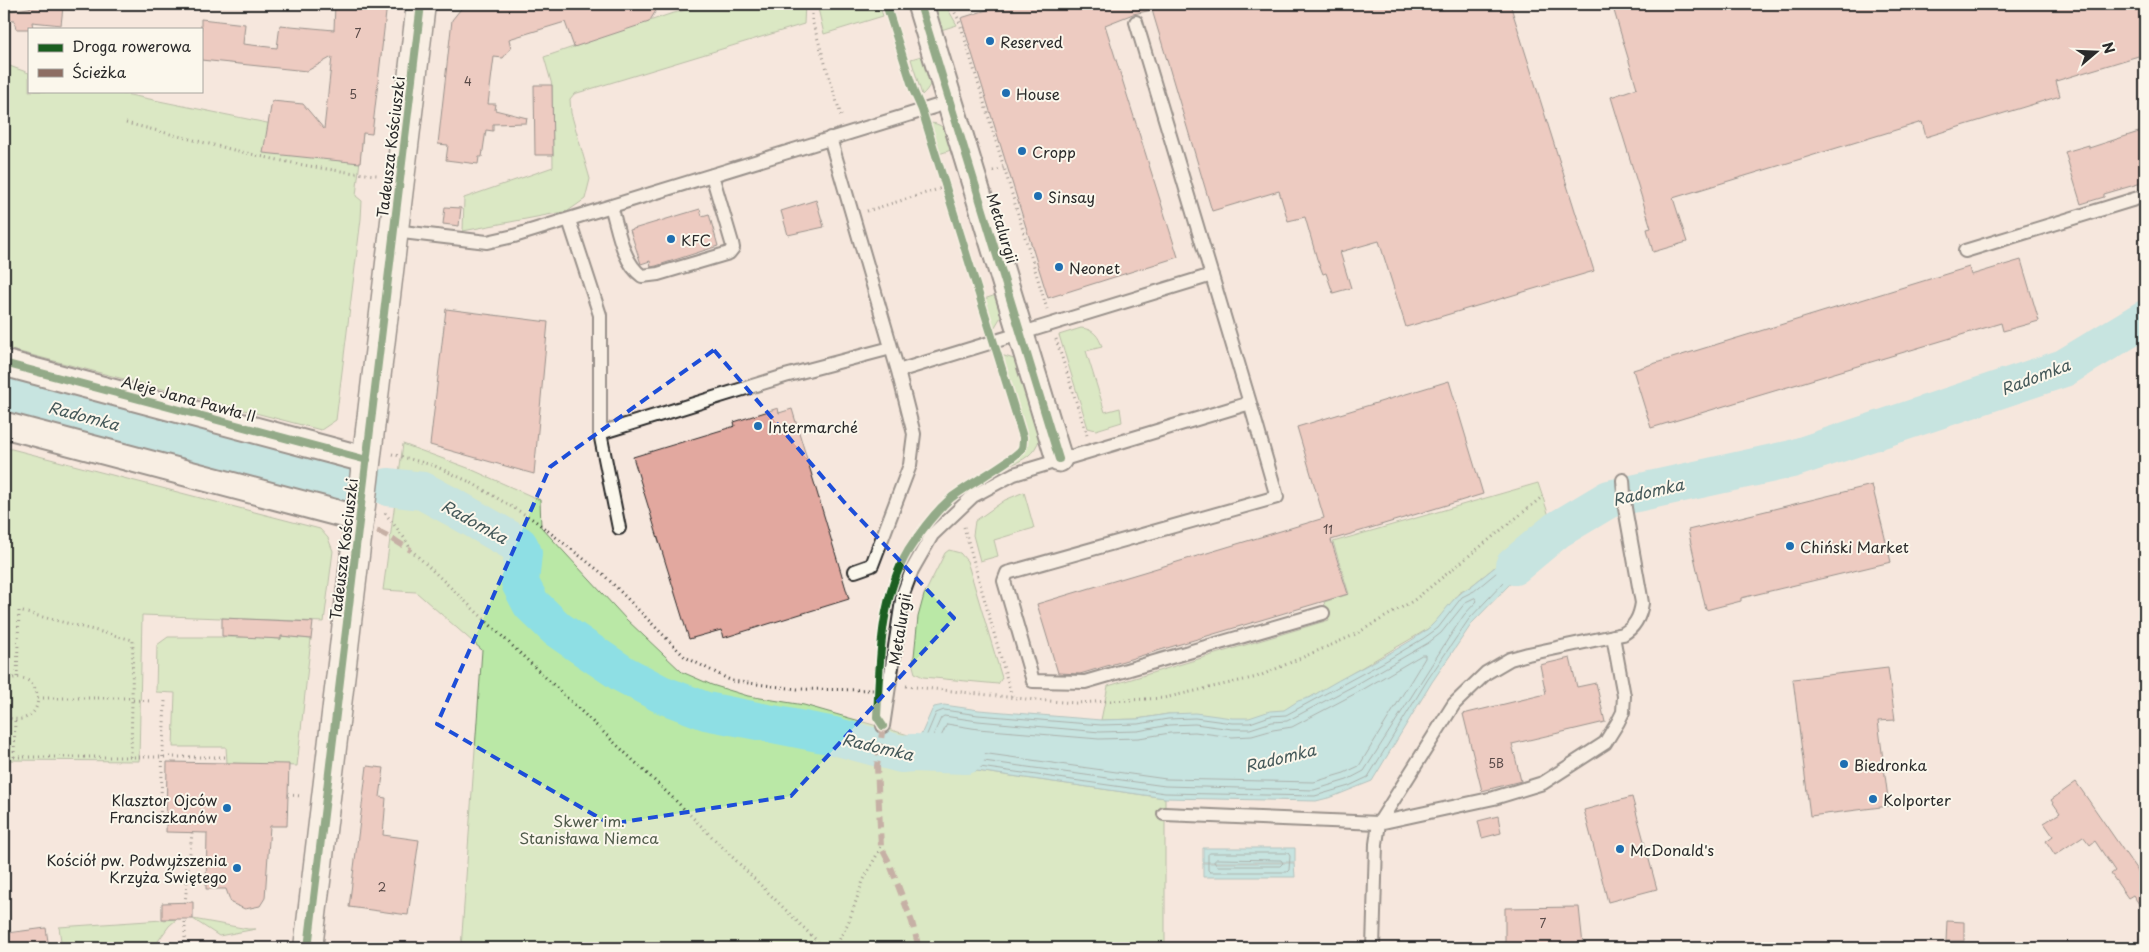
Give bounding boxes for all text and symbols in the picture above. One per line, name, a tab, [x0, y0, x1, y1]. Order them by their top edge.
house number: 7	[355, 24, 362, 42]
legend	[28, 28, 202, 92]
north arrow	[2072, 28, 2122, 78]
place label: Reserved	[1000, 30, 1063, 53]
text: Droga rowerowa	[72, 34, 191, 57]
marker: Reserved	[984, 35, 996, 47]
text: N	[2097, 39, 2120, 56]
text: Ścieżka	[72, 60, 127, 83]
house number: 4	[464, 72, 472, 90]
street label: Tadeusza Kościuszki	[370, 75, 410, 219]
place label: House	[1016, 82, 1060, 105]
house number: 5	[349, 85, 357, 103]
marker: House	[1000, 87, 1012, 99]
place label: Cropp	[1032, 140, 1076, 163]
marker: Cropp	[1016, 145, 1028, 157]
place label: Sinsay	[1048, 185, 1095, 208]
street label: Metalurgii	[981, 190, 1025, 266]
marker: Sinsay	[1032, 190, 1044, 202]
place label: KFC	[681, 228, 711, 251]
marker: KFC	[665, 233, 677, 245]
place label: Neonet	[1069, 256, 1120, 279]
marker: Neonet	[1053, 261, 1065, 273]
water label: Radomka	[1997, 351, 2074, 400]
street label: Aleje Jana Pawła II	[119, 369, 259, 427]
water label: Radomka	[46, 394, 123, 436]
place label: Intermarché	[768, 415, 858, 438]
marker: Intermarché	[752, 420, 764, 432]
water label: Radomka	[1610, 471, 1687, 511]
street label: Tadeusza Kościuszki	[323, 477, 363, 621]
water label: Radomka	[438, 493, 513, 550]
house number: 11	[1323, 520, 1333, 538]
place label: Chiński Market	[1800, 535, 1909, 558]
marker: Chiński Market	[1784, 540, 1796, 552]
street label: Metalurgii	[882, 591, 916, 667]
water label: Radomka	[840, 726, 917, 766]
water label: Radomka	[1242, 736, 1319, 777]
place label: Biedronka	[1854, 753, 1927, 776]
house number: 5B	[1488, 754, 1504, 772]
marker: Biedronka	[1838, 758, 1850, 770]
place label: Klasztor Ojców Franciszkanów	[109, 788, 217, 828]
place label: Kolporter	[1883, 788, 1951, 811]
marker: Kolporter	[1867, 793, 1879, 805]
marker: Klasztor Ojców Franciszkanów	[221, 802, 233, 814]
park label: Skwer im. Stanisława Niemca	[519, 809, 659, 849]
place label: McDonald's	[1630, 838, 1714, 861]
marker: McDonald's	[1614, 843, 1626, 855]
place label: Kościół pw. Podwyższenia Krzyża Świętego	[46, 848, 228, 888]
marker: Kościół pw. Podwyższenia Krzyża Świętego	[231, 862, 243, 874]
house number: 2	[378, 878, 386, 896]
house number: 7	[1540, 914, 1547, 932]

